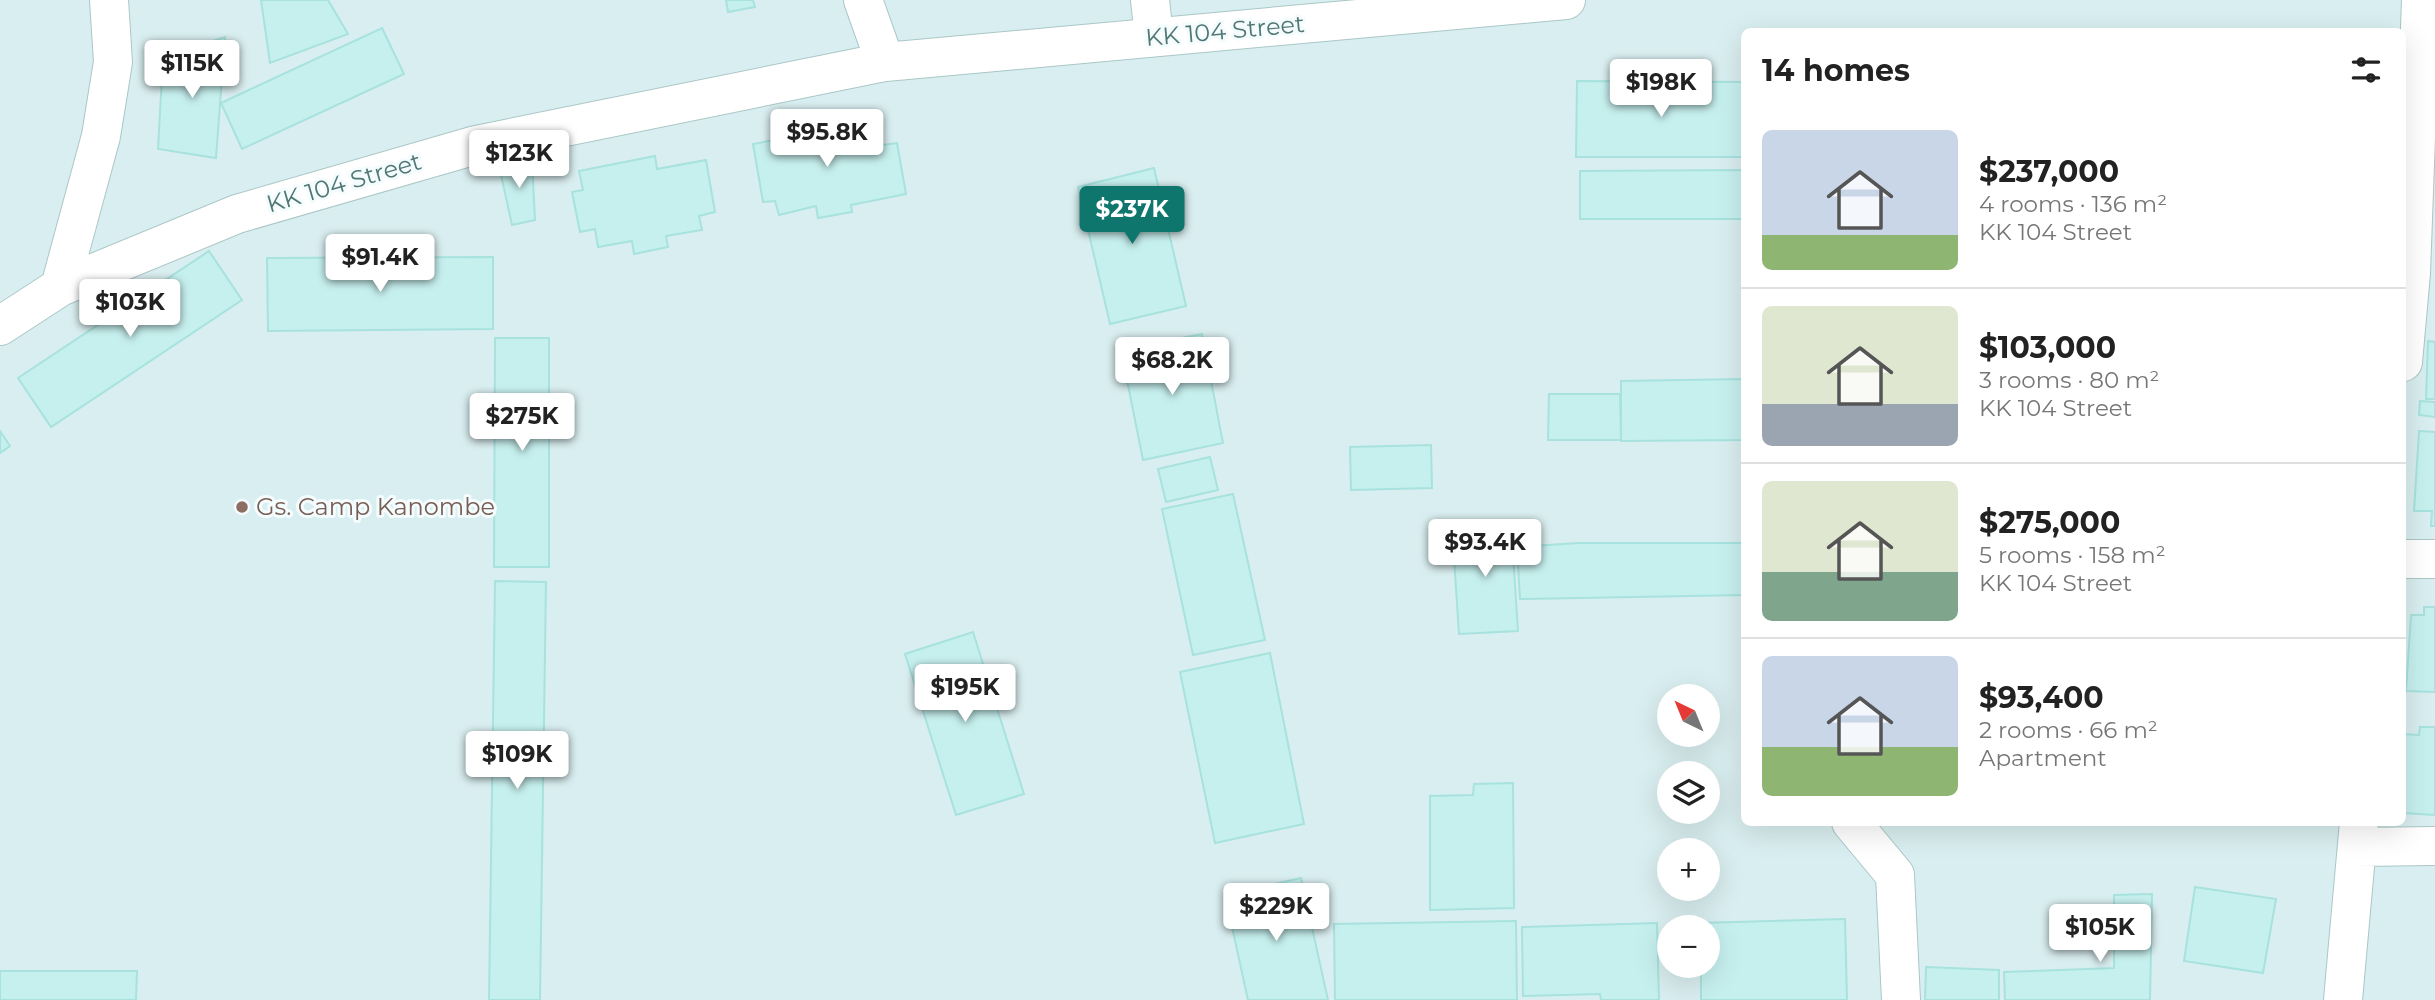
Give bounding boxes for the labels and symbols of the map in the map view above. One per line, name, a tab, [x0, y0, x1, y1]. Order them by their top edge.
street label: KK 104 Street	[1144, 9, 1306, 52]
pin: $115K	[143, 41, 241, 100]
pin: $198K	[1612, 60, 1710, 119]
pin: $95.8K	[770, 110, 884, 169]
pin: $123K	[470, 130, 568, 190]
street label: KK 104 Street	[263, 147, 425, 218]
pin: $237K	[1083, 187, 1181, 246]
pin: $91.4K	[323, 234, 437, 294]
pin: $103K	[81, 280, 179, 339]
pin: $68.2K	[1115, 338, 1229, 397]
pin: $275K	[473, 393, 571, 453]
place label: Gs. Camp Kanombe	[256, 492, 495, 521]
marker: Gs. Camp Kanombe	[234, 499, 250, 515]
pin: $93.4K	[1428, 520, 1542, 579]
pin: $195K	[916, 664, 1014, 724]
north arrow	[1657, 684, 1720, 747]
pin: $109K	[468, 732, 566, 791]
pin: $229K	[1227, 884, 1325, 943]
pin: $105K	[2051, 904, 2149, 964]

